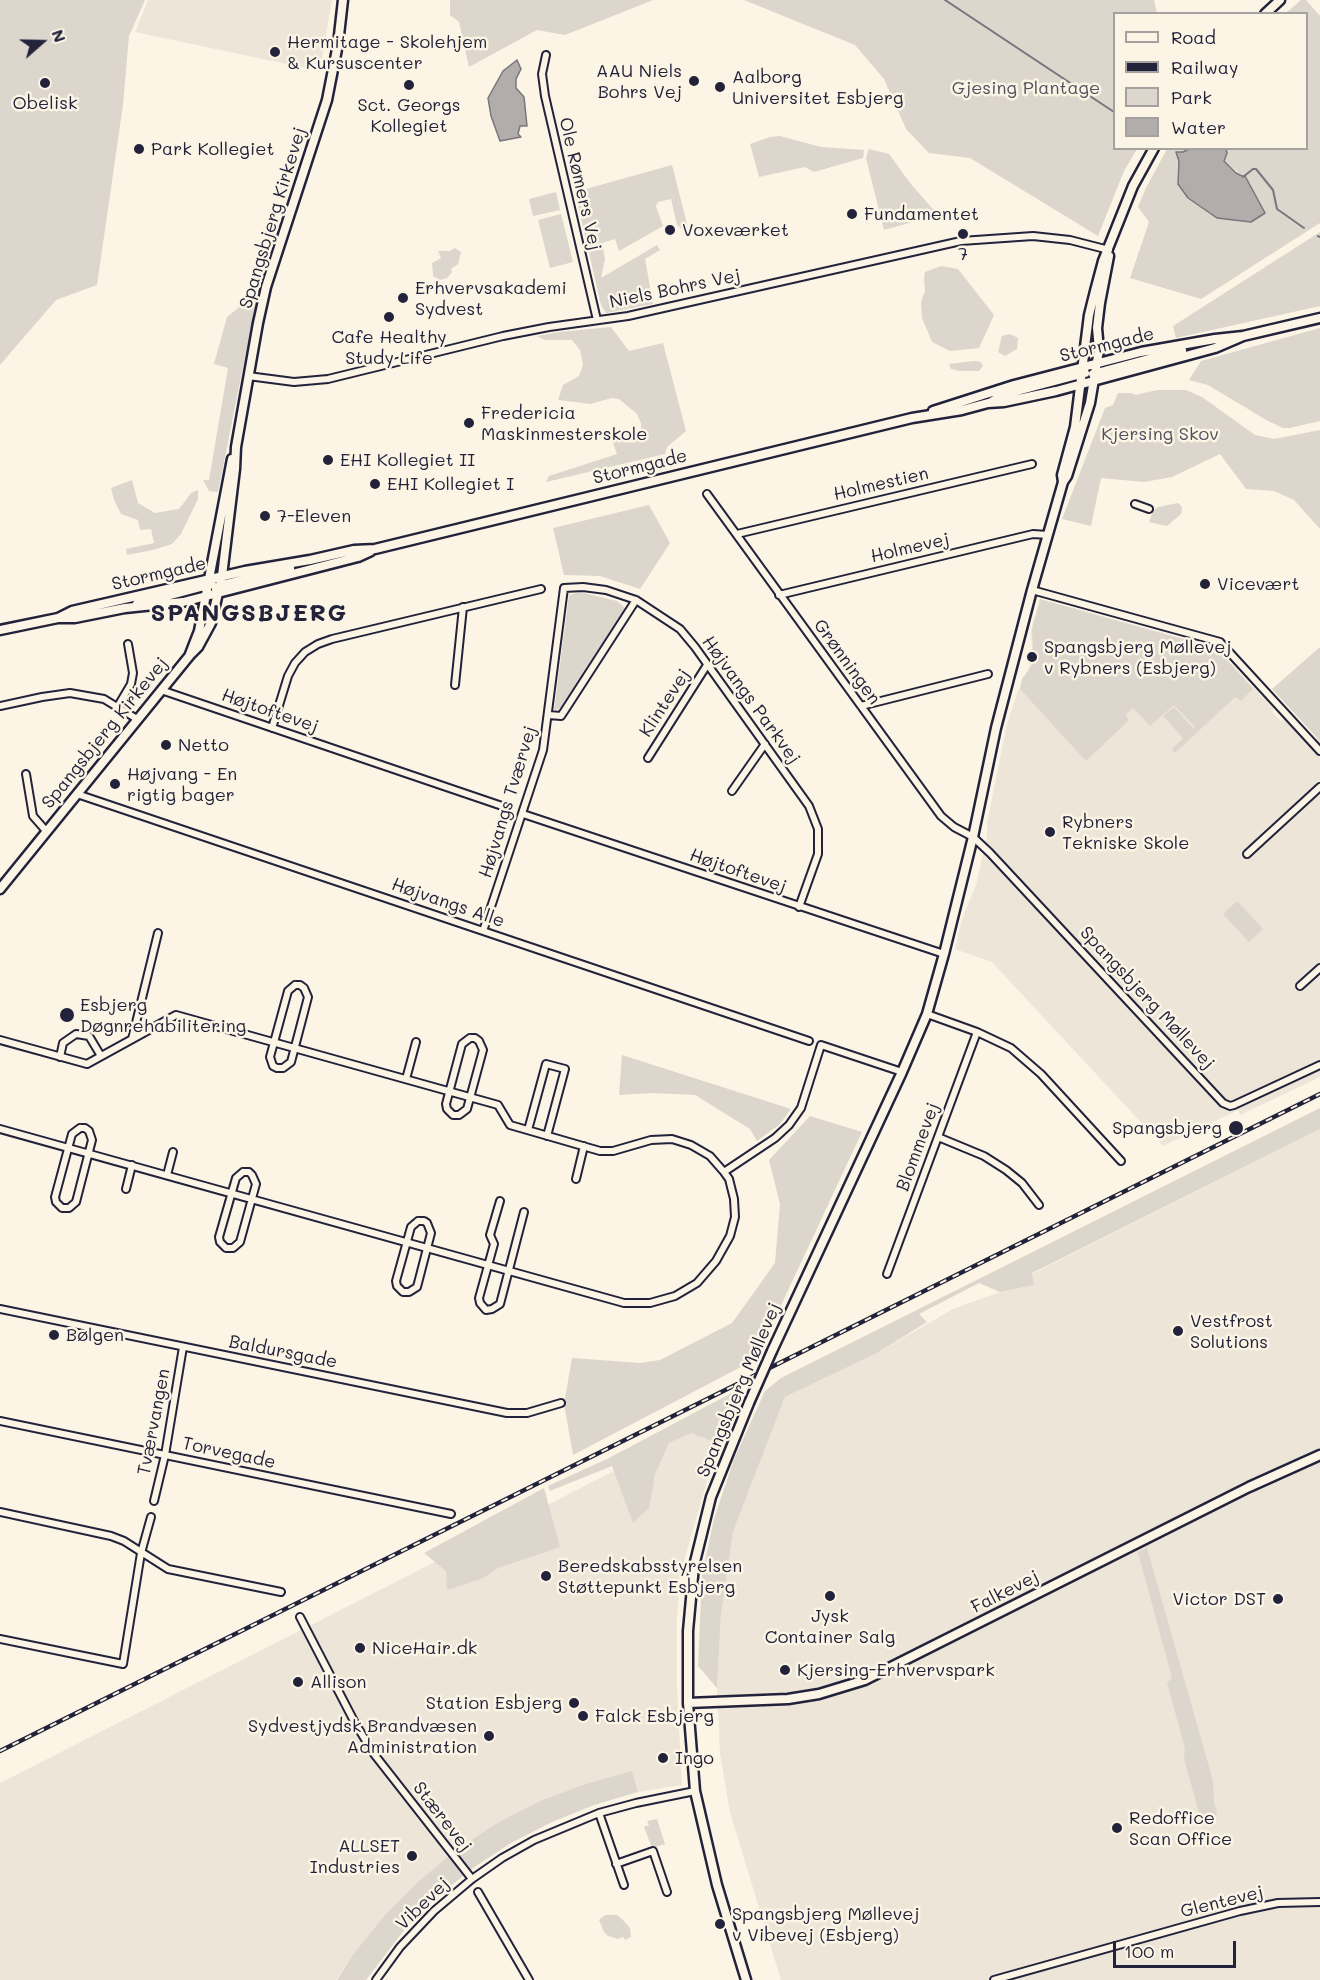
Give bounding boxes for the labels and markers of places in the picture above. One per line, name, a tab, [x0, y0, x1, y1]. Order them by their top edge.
place label: Hermitage - Skolehjem & Kursuscenter	[287, 31, 487, 74]
marker: Hermitage - Skolehjem & Kursuscenter	[268, 45, 282, 59]
place label: AAU Niels Bohrs Vej	[596, 60, 682, 103]
place label: Aalborg Universitet Esbjerg	[732, 66, 903, 109]
marker: AAU Niels Bohrs Vej	[687, 74, 701, 88]
marker: Obelisk	[38, 76, 52, 90]
marker: Sct. Georgs Kollegiet	[402, 78, 416, 92]
marker: Aalborg Universitet Esbjerg	[713, 80, 727, 94]
place label: Obelisk	[12, 92, 78, 114]
place label: Sct. Georgs Kollegiet	[357, 94, 461, 136]
place label: Park Kollegiet	[151, 138, 274, 160]
marker: Park Kollegiet	[132, 142, 146, 156]
place label: Fundamentet	[864, 203, 979, 225]
marker: Fundamentet	[845, 207, 859, 221]
place label: Voxeværket	[682, 219, 789, 241]
marker: Voxeværket	[663, 223, 677, 237]
marker: 7	[956, 227, 970, 241]
place label: 7	[958, 243, 968, 265]
place label: Erhvervsakademi Sydvest	[415, 277, 567, 320]
marker: Erhvervsakademi Sydvest	[396, 291, 410, 305]
marker: Cafe Healthy Study Life	[382, 310, 396, 324]
place label: Cafe Healthy Study Life	[331, 326, 447, 368]
place label: Fredericia Maskinmesterskole	[481, 402, 647, 444]
marker: Fredericia Maskinmesterskole	[462, 416, 476, 430]
place label: EHI Kollegiet II	[340, 449, 475, 471]
marker: EHI Kollegiet II	[321, 453, 335, 467]
place label: EHI Kollegiet I	[387, 473, 514, 495]
marker: EHI Kollegiet I	[368, 477, 382, 491]
place label: 7-Eleven	[277, 505, 351, 527]
marker: 7-Eleven	[258, 509, 272, 523]
place label: Vicevært	[1217, 573, 1299, 595]
marker: Vicevært	[1198, 577, 1212, 591]
place label: Spangsbjerg Møllevej v Rybners (Esbjerg)	[1044, 636, 1232, 678]
marker: Spangsbjerg Møllevej v Rybners (Esbjerg)	[1025, 650, 1039, 664]
place label: Netto	[178, 734, 229, 756]
marker: Netto	[159, 738, 173, 752]
place label: Højvang - En rigtig bager	[127, 763, 237, 806]
marker: Højvang - En rigtig bager	[108, 777, 122, 791]
place label: Rybners Tekniske Skole	[1062, 811, 1189, 854]
marker: Rybners Tekniske Skole	[1043, 825, 1057, 839]
place label: Esbjerg Døgnrehabilitering	[80, 994, 246, 1036]
marker: Esbjerg Døgnrehabilitering	[58, 1006, 76, 1024]
place label: Spangsbjerg	[1112, 1117, 1222, 1139]
marker: Spangsbjerg	[1227, 1119, 1245, 1137]
place label: Vestfrost Solutions	[1190, 1310, 1273, 1352]
place label: Bølgen	[66, 1324, 124, 1346]
marker: Vestfrost Solutions	[1171, 1324, 1185, 1338]
marker: Bølgen	[47, 1328, 61, 1342]
place label: Beredskabsstyrelsen Støttepunkt Esbjerg	[558, 1555, 742, 1598]
marker: Beredskabsstyrelsen Støttepunkt Esbjerg	[539, 1569, 553, 1583]
place label: Victor DST	[1172, 1588, 1266, 1610]
marker: Jysk Container Salg	[823, 1589, 837, 1603]
marker: Victor DST	[1271, 1592, 1285, 1606]
place label: Jysk Container Salg	[765, 1605, 895, 1648]
place label: NiceHair.dk	[372, 1637, 477, 1659]
marker: NiceHair.dk	[353, 1641, 367, 1655]
place label: Kjersing-Erhvervspark	[797, 1659, 995, 1681]
marker: Kjersing-Erhvervspark	[778, 1663, 792, 1677]
place label: Allison	[310, 1671, 366, 1693]
marker: Allison	[291, 1675, 305, 1689]
place label: Station Esbjerg	[426, 1692, 562, 1714]
marker: Station Esbjerg	[567, 1696, 581, 1710]
place label: Falck Esbjerg	[595, 1705, 714, 1727]
marker: Falck Esbjerg	[576, 1709, 590, 1723]
place label: Sydvestjydsk Brandvæsen Administration	[248, 1715, 477, 1758]
marker: Sydvestjydsk Brandvæsen Administration	[482, 1729, 496, 1743]
place label: Ingo	[675, 1747, 714, 1769]
marker: Ingo	[656, 1751, 670, 1765]
place label: Redoffice Scan Office	[1129, 1807, 1232, 1850]
marker: Redoffice Scan Office	[1110, 1821, 1124, 1835]
place label: ALLSET Industries	[310, 1835, 400, 1878]
marker: ALLSET Industries	[405, 1849, 419, 1863]
place label: Spangsbjerg Møllevej v Vibevej (Esbjerg)	[732, 1903, 920, 1946]
marker: Spangsbjerg Møllevej v Vibevej (Esbjerg)	[713, 1917, 727, 1931]

